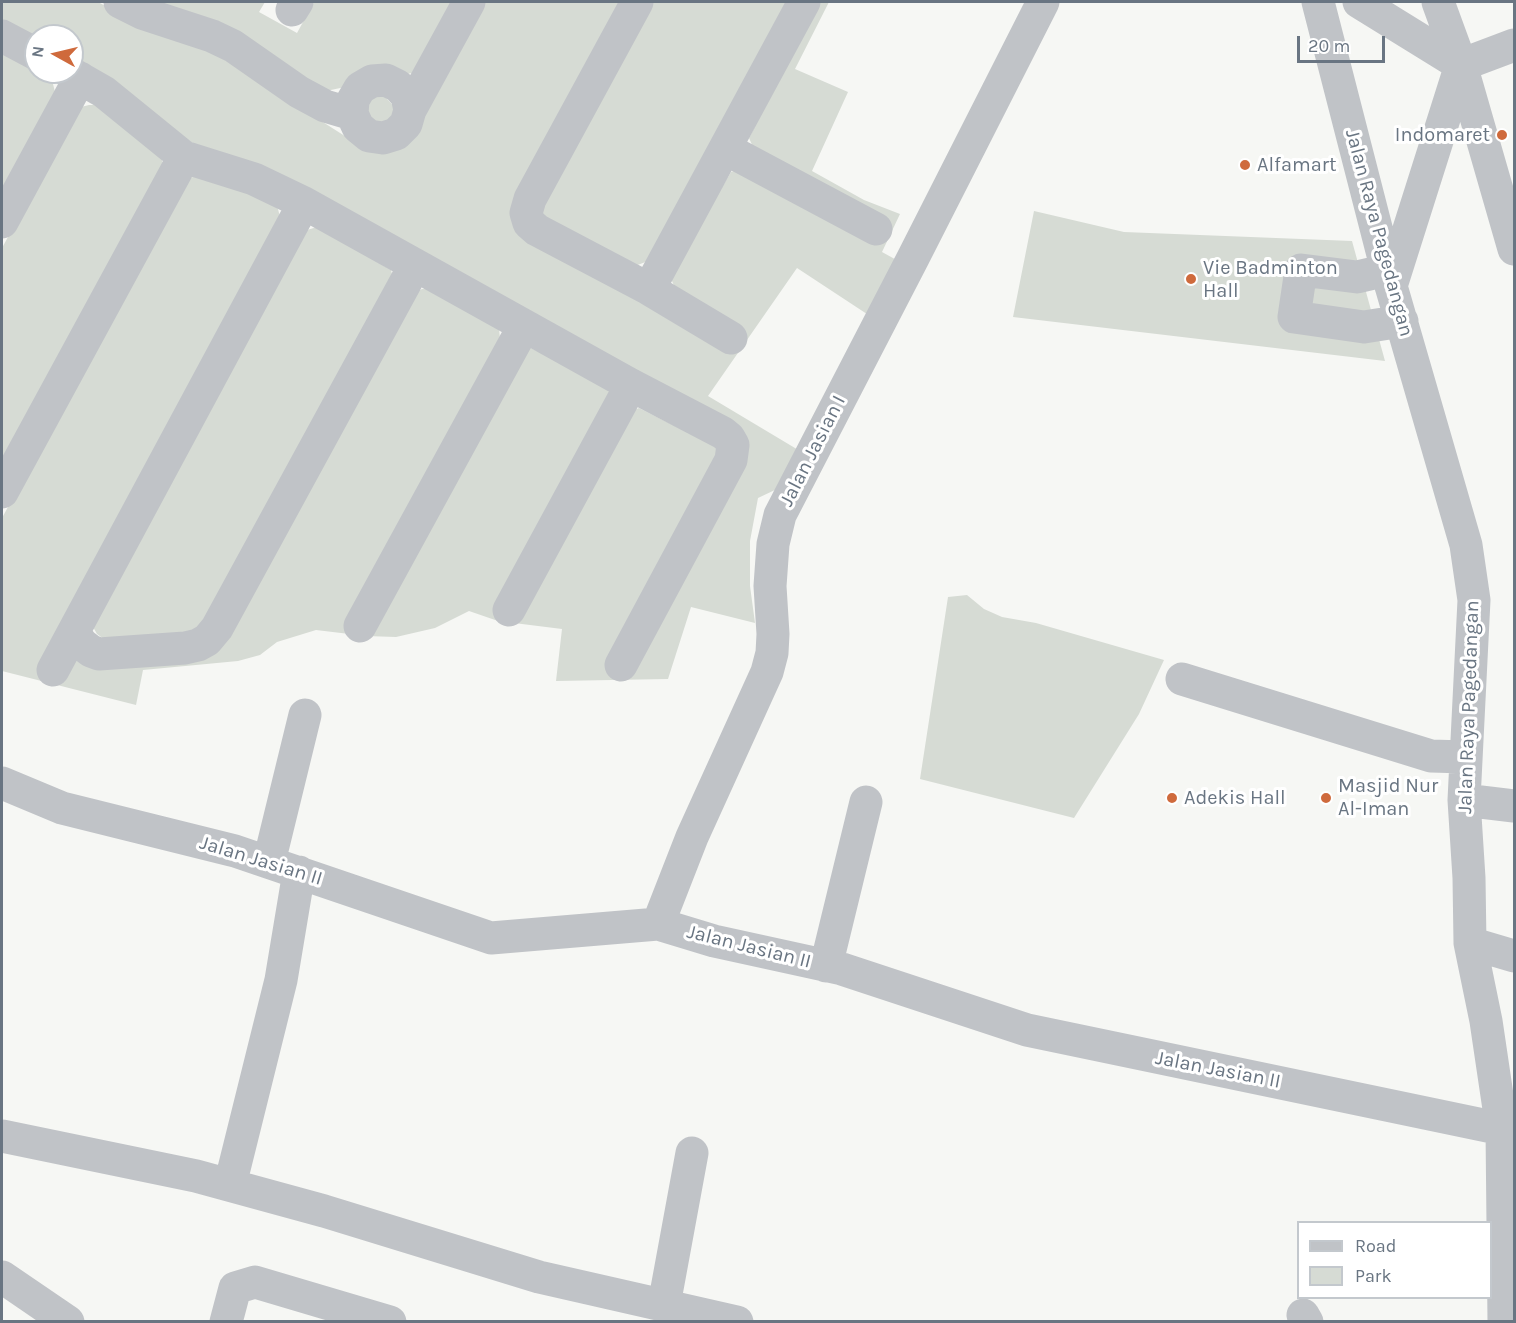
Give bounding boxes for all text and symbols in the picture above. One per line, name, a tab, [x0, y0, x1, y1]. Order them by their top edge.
north arrow	[24, 24, 84, 84]
scale bar	[1300, 24, 1388, 62]
text: 20 m	[1308, 35, 1350, 57]
text: N	[27, 45, 48, 59]
place label: Indomaret	[1395, 123, 1490, 147]
street label: Jalan Raya Pagedangan	[1340, 127, 1418, 339]
marker: Indomaret	[1495, 128, 1509, 142]
place label: Alfamart	[1257, 153, 1336, 177]
marker: Alfamart	[1238, 158, 1252, 172]
place label: Vie Badminton Hall	[1203, 256, 1338, 303]
marker: Vie Badminton Hall	[1184, 272, 1198, 286]
street label: Jalan Jasian I	[775, 391, 851, 511]
street label: Jalan Raya Pagedangan	[1453, 600, 1485, 814]
place label: Masjid Nur Al-Iman	[1338, 774, 1438, 821]
place label: Adekis Hall	[1184, 786, 1286, 810]
marker: Adekis Hall	[1165, 791, 1179, 805]
marker: Masjid Nur Al-Iman	[1319, 791, 1333, 805]
street label: Jalan Jasian II	[197, 831, 325, 891]
street label: Jalan Jasian II	[684, 920, 814, 974]
street label: Jalan Jasian II	[1153, 1046, 1283, 1094]
legend	[1297, 1221, 1492, 1299]
text: Road	[1355, 1235, 1396, 1257]
text: Park	[1355, 1265, 1392, 1287]

